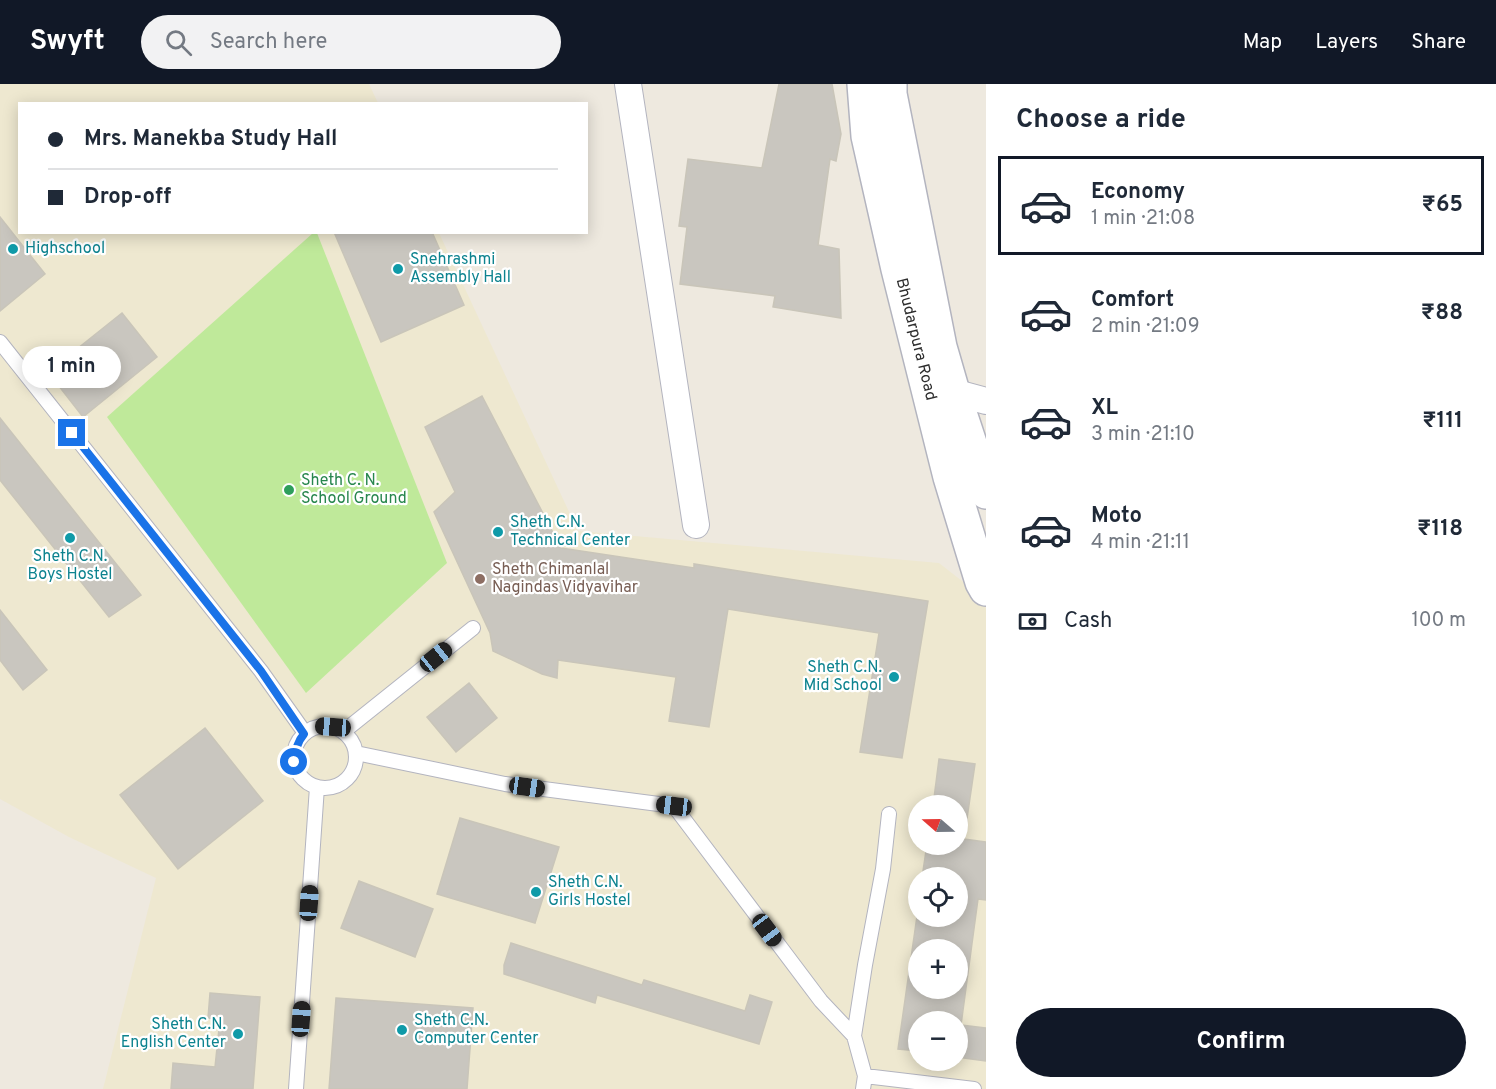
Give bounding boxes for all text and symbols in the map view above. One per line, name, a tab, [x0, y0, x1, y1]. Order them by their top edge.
search box	[141, 15, 561, 69]
text: Swyft	[30, 24, 105, 60]
icon: search	[162, 26, 195, 59]
text: Search here	[210, 29, 327, 56]
text: Map	[1243, 29, 1282, 56]
text: Layers	[1315, 29, 1378, 56]
text: Share	[1411, 29, 1466, 56]
text: Choose a ride	[1016, 103, 1186, 137]
text: Mrs. Manekba Study Hall	[84, 126, 338, 153]
icon: car	[1019, 179, 1073, 233]
text: Economy	[1091, 179, 1185, 206]
text: Drop-off	[84, 184, 171, 211]
text: ₹65	[1422, 192, 1463, 219]
text: 1 min · 21:08	[1091, 206, 1195, 232]
place label: Highschool	[25, 239, 105, 259]
marker: Highschool	[6, 242, 20, 256]
place label: Snehrashmi Assembly Hall	[410, 250, 511, 288]
marker: Snehrashmi Assembly Hall	[391, 262, 405, 276]
street label: Bhudarpura Road	[891, 276, 941, 403]
icon: car	[1019, 287, 1073, 341]
text: Comfort	[1091, 287, 1174, 314]
text: ₹88	[1421, 300, 1463, 327]
text: 2 min · 21:09	[1091, 314, 1200, 340]
callout: 1 min	[22, 346, 122, 388]
text: 1 min	[47, 354, 96, 380]
icon: car	[1019, 395, 1073, 449]
text: XL	[1091, 395, 1118, 422]
text: ₹111	[1422, 408, 1463, 435]
route end	[58, 419, 85, 446]
text: 3 min · 21:10	[1091, 422, 1195, 448]
place label: Sheth C. N. School Ground	[301, 471, 407, 509]
marker: Sheth C. N. School Ground	[282, 483, 296, 497]
icon: car	[1019, 503, 1073, 557]
text: Moto	[1091, 503, 1142, 530]
place label: Sheth C.N. Technical Center	[510, 513, 630, 551]
text: ₹118	[1417, 516, 1463, 543]
marker: Sheth C.N. Technical Center	[491, 525, 505, 539]
text: 4 min · 21:11	[1091, 530, 1190, 556]
marker: Sheth C.N. Boys Hostel	[63, 531, 77, 545]
place label: Sheth C.N. Boys Hostel	[28, 547, 112, 585]
place label: Sheth Chimanlal Nagindas Vidyavihar	[492, 560, 638, 598]
marker: Sheth Chimanlal Nagindas Vidyavihar	[473, 572, 487, 586]
icon: cash	[1016, 605, 1049, 638]
text: Cash	[1064, 608, 1113, 635]
text: 100 m	[1411, 608, 1466, 634]
car	[416, 639, 456, 675]
place label: Sheth C.N. Mid School	[803, 658, 882, 696]
marker: Sheth C.N. Mid School	[887, 670, 901, 684]
car	[314, 717, 352, 737]
route start	[280, 748, 307, 775]
car	[508, 776, 546, 798]
car	[655, 795, 693, 817]
north arrow	[908, 795, 968, 855]
map controls	[908, 795, 968, 1071]
button: locate	[908, 867, 968, 927]
place label: Sheth C.N. Girls Hostel	[548, 873, 631, 911]
car	[299, 884, 319, 922]
marker: Sheth C.N. Girls Hostel	[529, 885, 543, 899]
car	[749, 910, 785, 950]
button: +	[908, 939, 968, 999]
car	[291, 1000, 311, 1038]
button: Confirm	[1016, 1008, 1466, 1077]
place label: Sheth C.N. Computer Center	[414, 1011, 539, 1049]
button: −	[908, 1011, 968, 1071]
place label: Sheth C.N. English Center	[121, 1015, 226, 1053]
marker: Sheth C.N. Computer Center	[395, 1023, 409, 1037]
marker: Sheth C.N. English Center	[231, 1027, 245, 1041]

